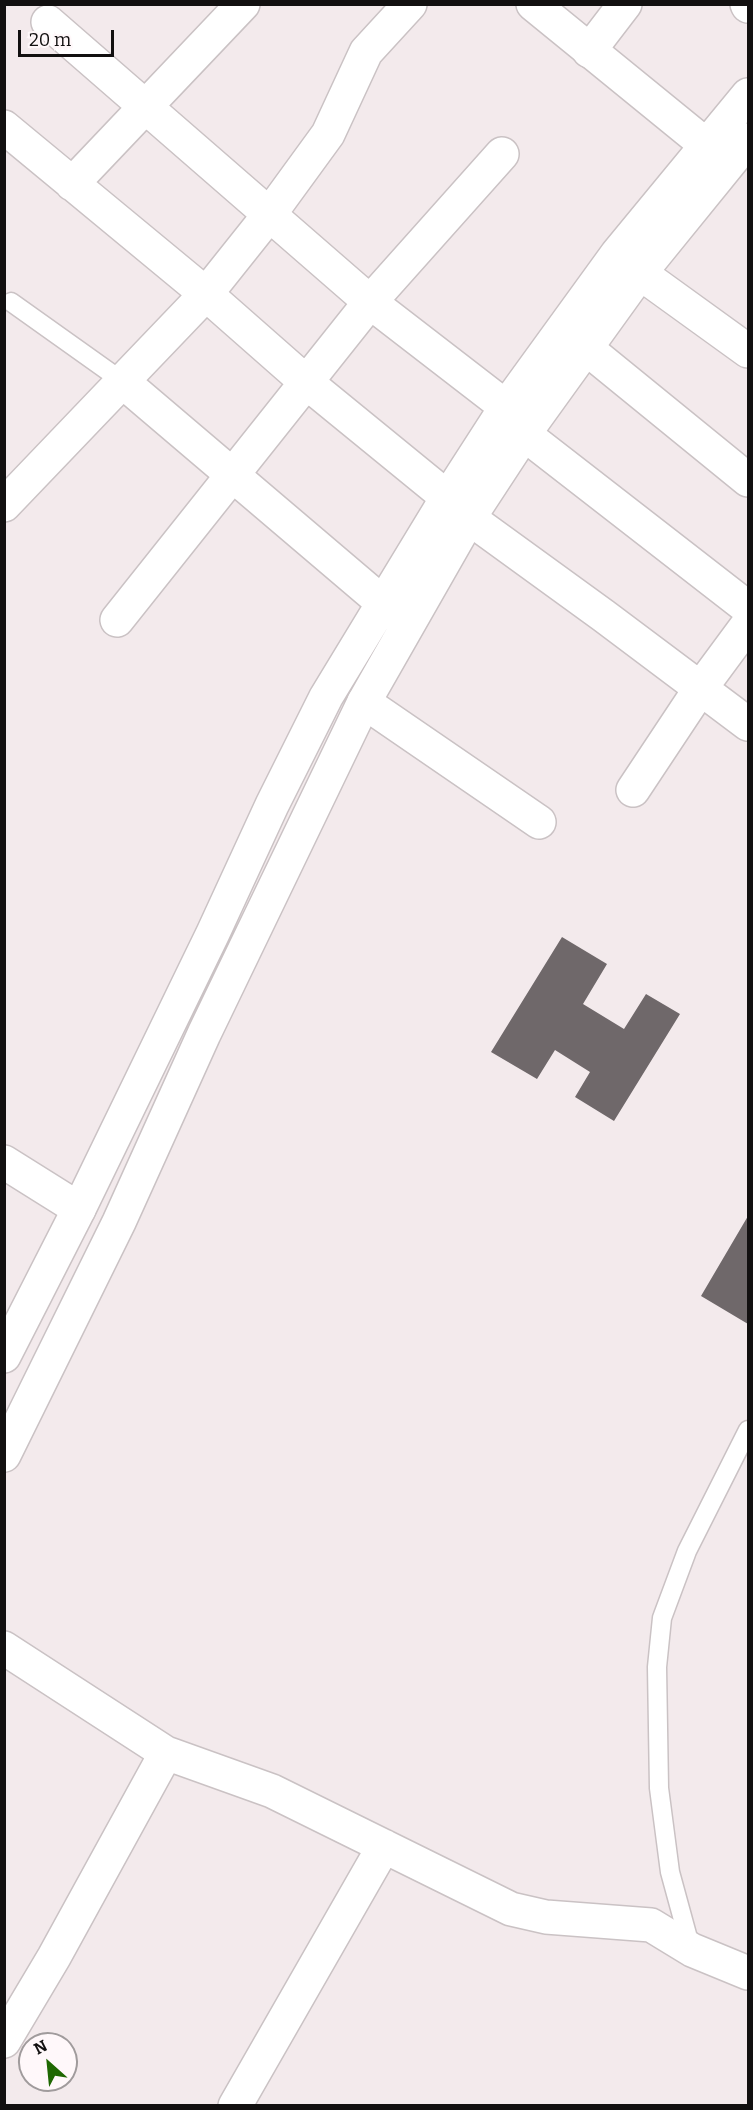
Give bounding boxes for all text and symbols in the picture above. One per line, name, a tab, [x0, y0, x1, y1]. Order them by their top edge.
scale bar	[21, 18, 117, 56]
text: 20 m	[29, 29, 71, 51]
north arrow	[18, 2032, 78, 2092]
text: N	[31, 2036, 50, 2059]

